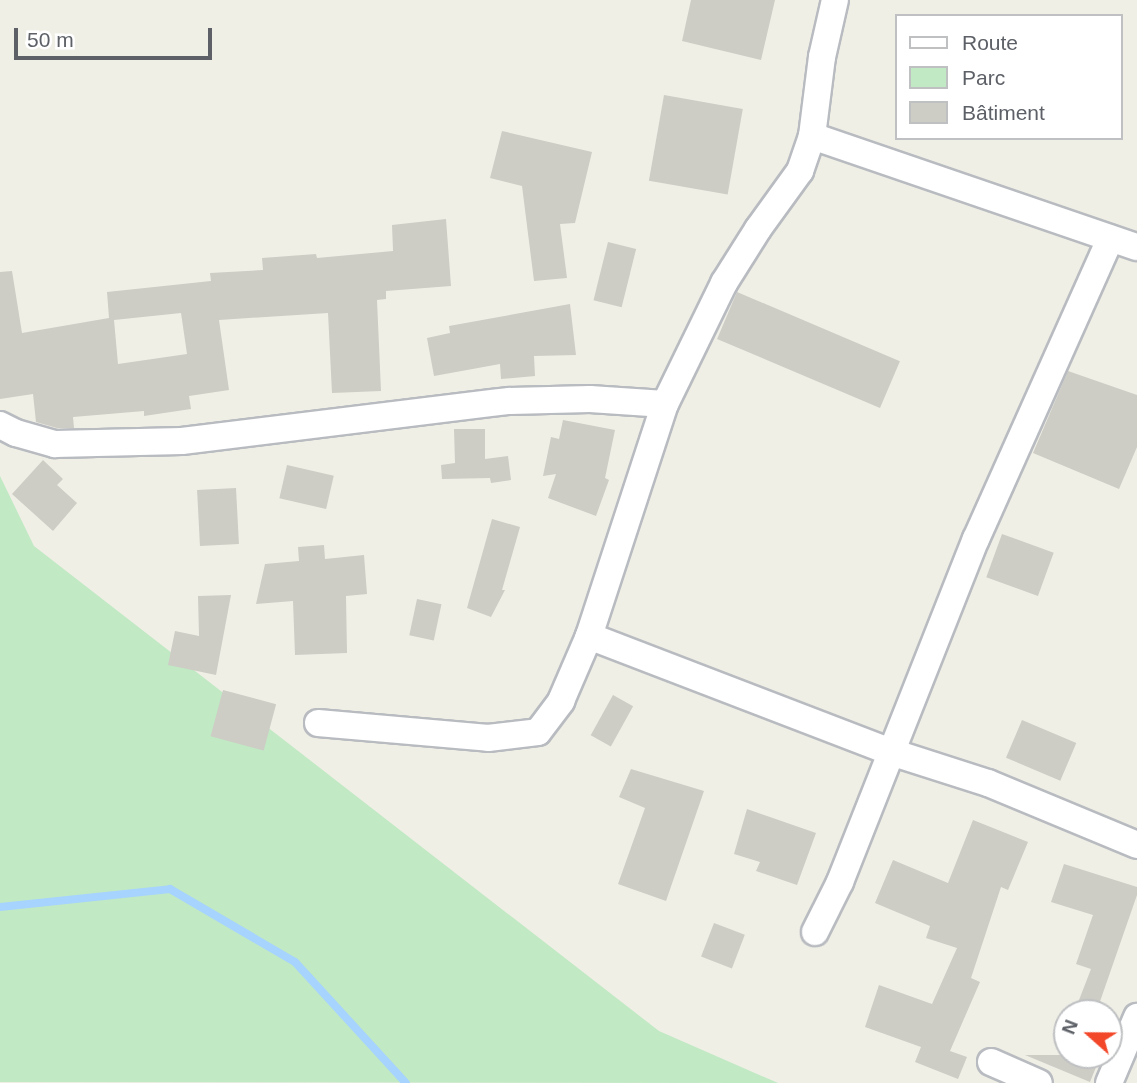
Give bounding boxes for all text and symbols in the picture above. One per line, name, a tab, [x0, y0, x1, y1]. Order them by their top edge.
scale bar	[18, 14, 215, 58]
legend	[895, 14, 1123, 140]
text: 50 m	[27, 28, 74, 51]
text: Route	[962, 31, 1018, 54]
text: Parc	[962, 66, 1005, 89]
text: Bâtiment	[962, 101, 1045, 124]
north arrow	[1053, 999, 1123, 1069]
text: N	[1058, 1017, 1082, 1037]

